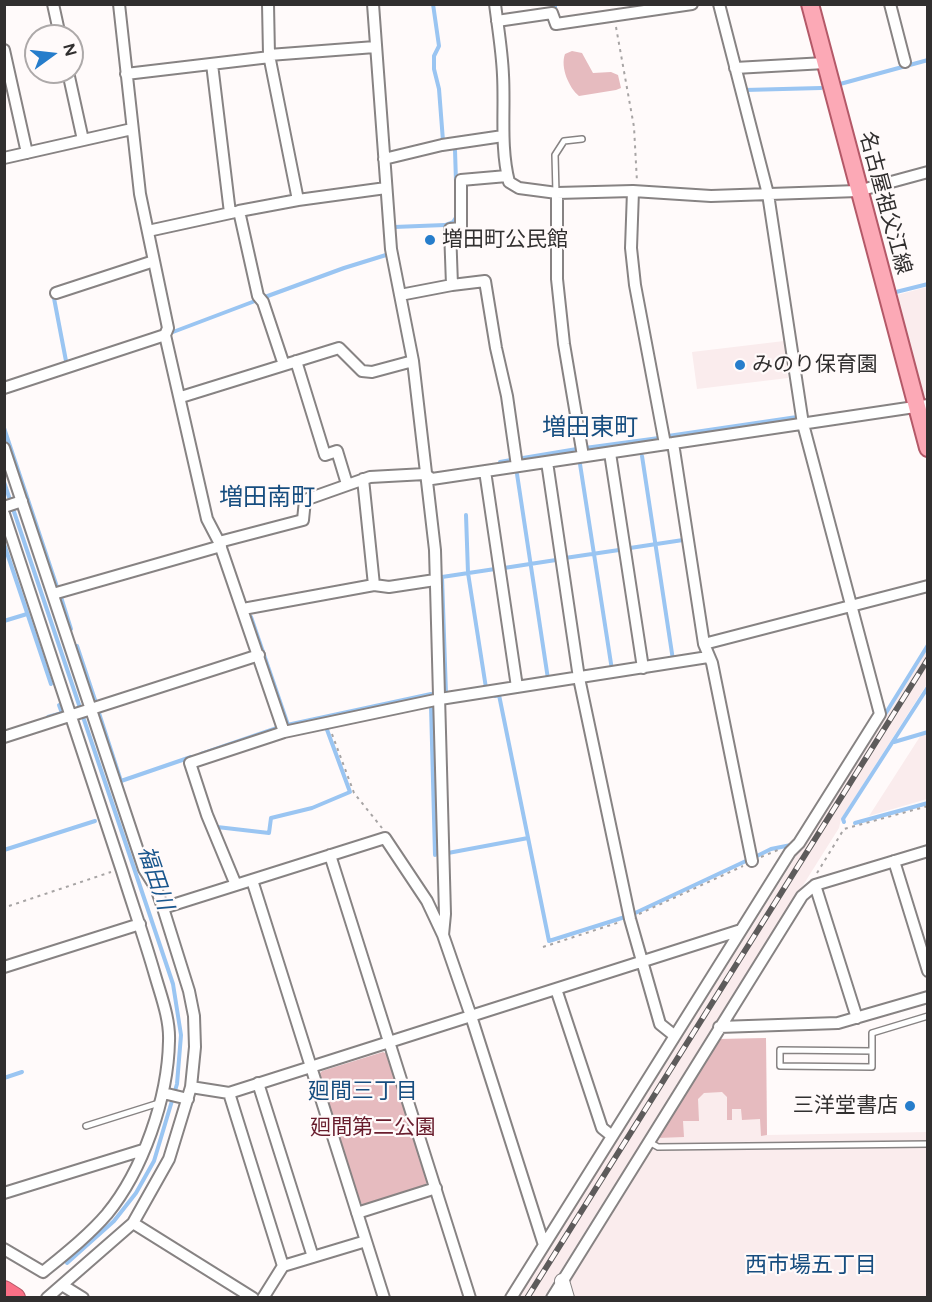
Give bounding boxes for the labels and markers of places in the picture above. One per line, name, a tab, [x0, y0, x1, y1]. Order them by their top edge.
place label: 増田町公民館	[442, 227, 568, 253]
marker: 増田町公民館	[423, 233, 437, 247]
place label: みのり保育園	[752, 352, 878, 378]
marker: みのり保育園	[733, 358, 747, 372]
place label: 三洋堂書店	[793, 1093, 898, 1119]
marker: 三洋堂書店	[903, 1099, 917, 1113]

